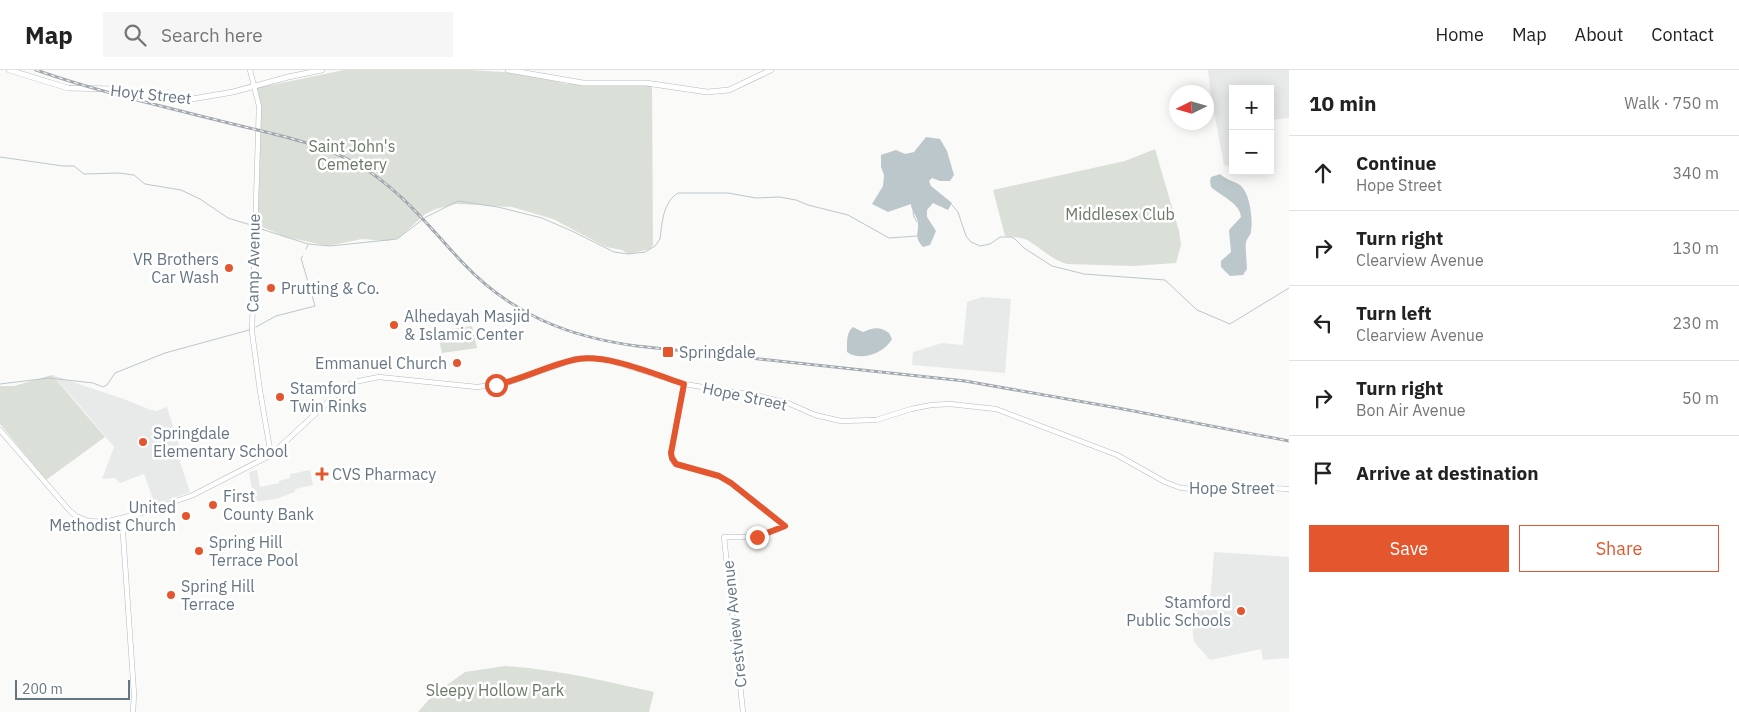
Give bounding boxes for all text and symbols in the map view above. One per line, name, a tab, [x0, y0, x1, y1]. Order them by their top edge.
search box	[103, 12, 453, 57]
text: Map	[25, 19, 73, 51]
icon: search	[121, 21, 149, 49]
text: Search here	[161, 23, 263, 47]
text: Home	[1436, 23, 1484, 46]
text: Map	[1512, 23, 1547, 46]
text: About	[1575, 23, 1623, 46]
text: Contact	[1651, 23, 1714, 46]
street label: Hoyt Street	[109, 80, 193, 108]
north arrow	[1169, 85, 1214, 130]
map controls	[1229, 85, 1274, 175]
button: +	[1229, 85, 1274, 130]
text: 10 min	[1309, 89, 1376, 117]
text: Walk · 750 m	[1624, 93, 1719, 113]
button: −	[1229, 130, 1274, 175]
park label: Saint John's Cemetery	[308, 136, 396, 174]
text: Continue	[1356, 151, 1436, 175]
icon: ahead	[1309, 159, 1337, 187]
text: 340 m	[1672, 163, 1719, 183]
text: Hope Street	[1356, 175, 1442, 195]
park label: Middlesex Club	[1065, 204, 1175, 224]
street label: Camp Avenue	[242, 213, 264, 313]
text: Turn right	[1356, 226, 1443, 250]
icon: right	[1309, 234, 1337, 262]
text: 130 m	[1672, 238, 1719, 258]
place label: VR Brothers Car Wash	[133, 249, 219, 287]
text: Clearview Avenue	[1356, 250, 1484, 270]
marker: VR Brothers Car Wash	[223, 262, 235, 274]
place label: Prutting & Co.	[281, 278, 380, 298]
marker: Prutting & Co.	[265, 282, 277, 294]
text: Turn left	[1356, 301, 1432, 325]
place label: Alhedayah Masjid & Islamic Center	[404, 306, 530, 344]
icon: left	[1309, 309, 1337, 337]
text: 230 m	[1672, 313, 1719, 333]
marker: Alhedayah Masjid & Islamic Center	[388, 319, 400, 331]
text: Clearview Avenue	[1356, 325, 1484, 345]
place label: Springdale	[679, 342, 756, 362]
marker: Springdale	[661, 345, 675, 359]
place label: Emmanuel Church	[315, 353, 447, 373]
marker: Emmanuel Church	[451, 357, 463, 369]
route start	[485, 374, 508, 397]
text: Turn right	[1356, 376, 1443, 400]
street label: Hope Street	[701, 377, 789, 415]
place label: Stamford Twin Rinks	[290, 378, 367, 416]
icon: right	[1309, 384, 1337, 412]
text: 50 m	[1682, 388, 1719, 408]
marker: Stamford Twin Rinks	[274, 391, 286, 403]
text: Bon Air Avenue	[1356, 400, 1466, 420]
place label: Springdale Elementary School	[153, 423, 288, 461]
marker: Springdale Elementary School	[137, 436, 149, 448]
icon: arrive	[1309, 459, 1337, 487]
text: Arrive at destination	[1356, 461, 1539, 485]
place label: CVS Pharmacy	[332, 464, 436, 484]
marker: CVS Pharmacy	[316, 468, 328, 480]
street label: Hope Street	[1189, 478, 1275, 498]
place label: First County Bank	[223, 486, 315, 524]
place label: United Methodist Church	[49, 497, 176, 535]
marker: First County Bank	[207, 499, 219, 511]
marker: United Methodist Church	[180, 510, 192, 522]
button: Save	[1309, 525, 1509, 572]
button: Share	[1519, 525, 1719, 572]
route end	[746, 526, 769, 549]
place label: Spring Hill Terrace Pool	[209, 532, 298, 570]
marker: Spring Hill Terrace Pool	[193, 545, 205, 557]
street label: Crestview Avenue	[717, 559, 751, 689]
place label: Spring Hill Terrace	[181, 576, 255, 614]
marker: Spring Hill Terrace	[165, 589, 177, 601]
place label: Stamford Public Schools	[1126, 592, 1231, 630]
marker: Stamford Public Schools	[1235, 605, 1247, 617]
scale bar	[15, 677, 130, 700]
text: 200 m	[22, 680, 63, 698]
park label: Sleepy Hollow Park	[426, 680, 565, 700]

